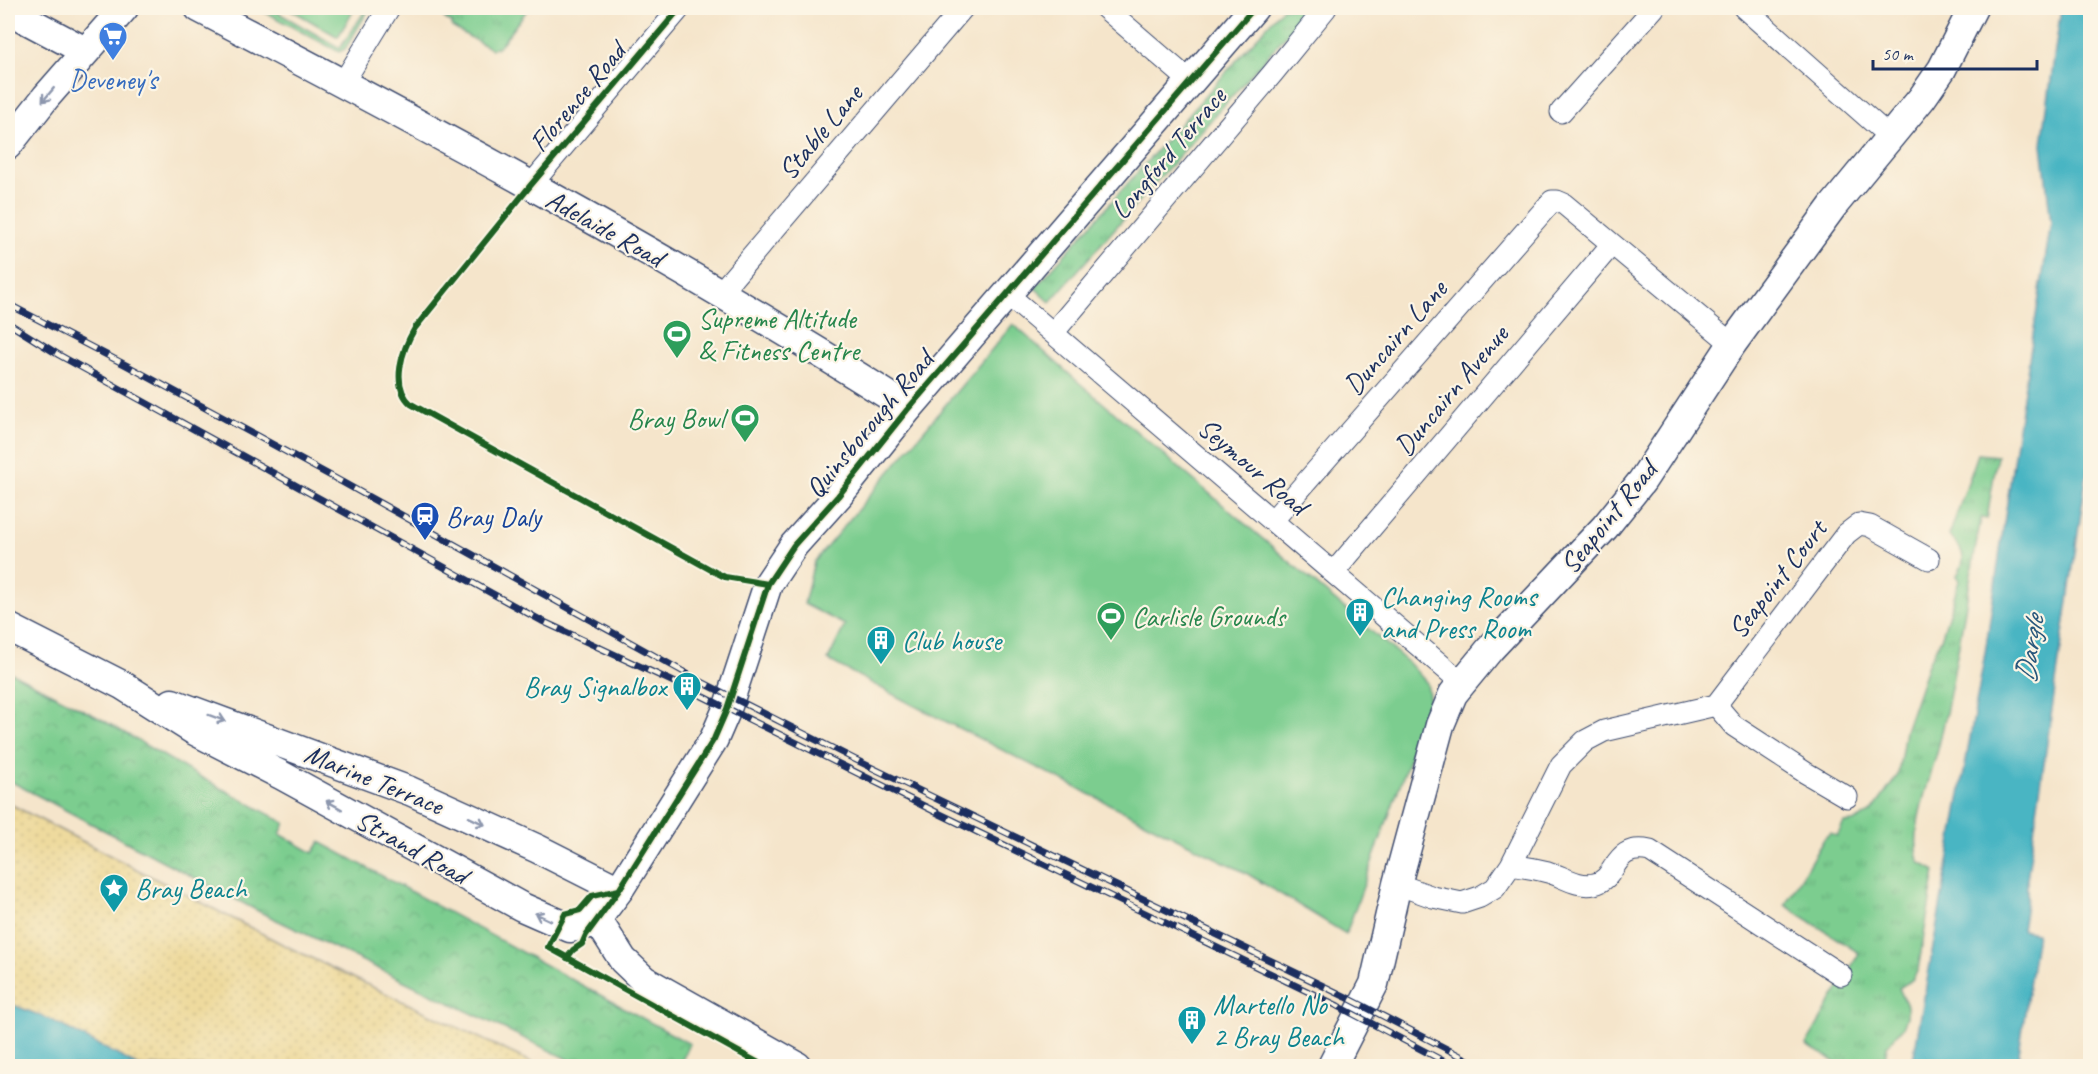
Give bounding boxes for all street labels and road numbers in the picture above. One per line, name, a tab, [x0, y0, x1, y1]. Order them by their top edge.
street label: Florence Road	[521, 32, 636, 159]
street label: Stable Lane	[770, 76, 871, 187]
street label: Longford Terrace	[1103, 78, 1235, 226]
street label: Adelaide Road	[540, 181, 674, 277]
street label: Duncairn Lane	[1336, 271, 1456, 402]
street label: Duncairn Avenue	[1386, 316, 1517, 462]
street label: Quinsborough Road	[797, 340, 943, 505]
street label: Seymour Road	[1191, 410, 1318, 525]
street label: Seapoint Road	[1552, 450, 1667, 580]
street label: Seapoint Court	[1720, 511, 1836, 645]
street label: Marine Terrace	[300, 735, 450, 823]
street label: Strand Road	[350, 802, 478, 894]

